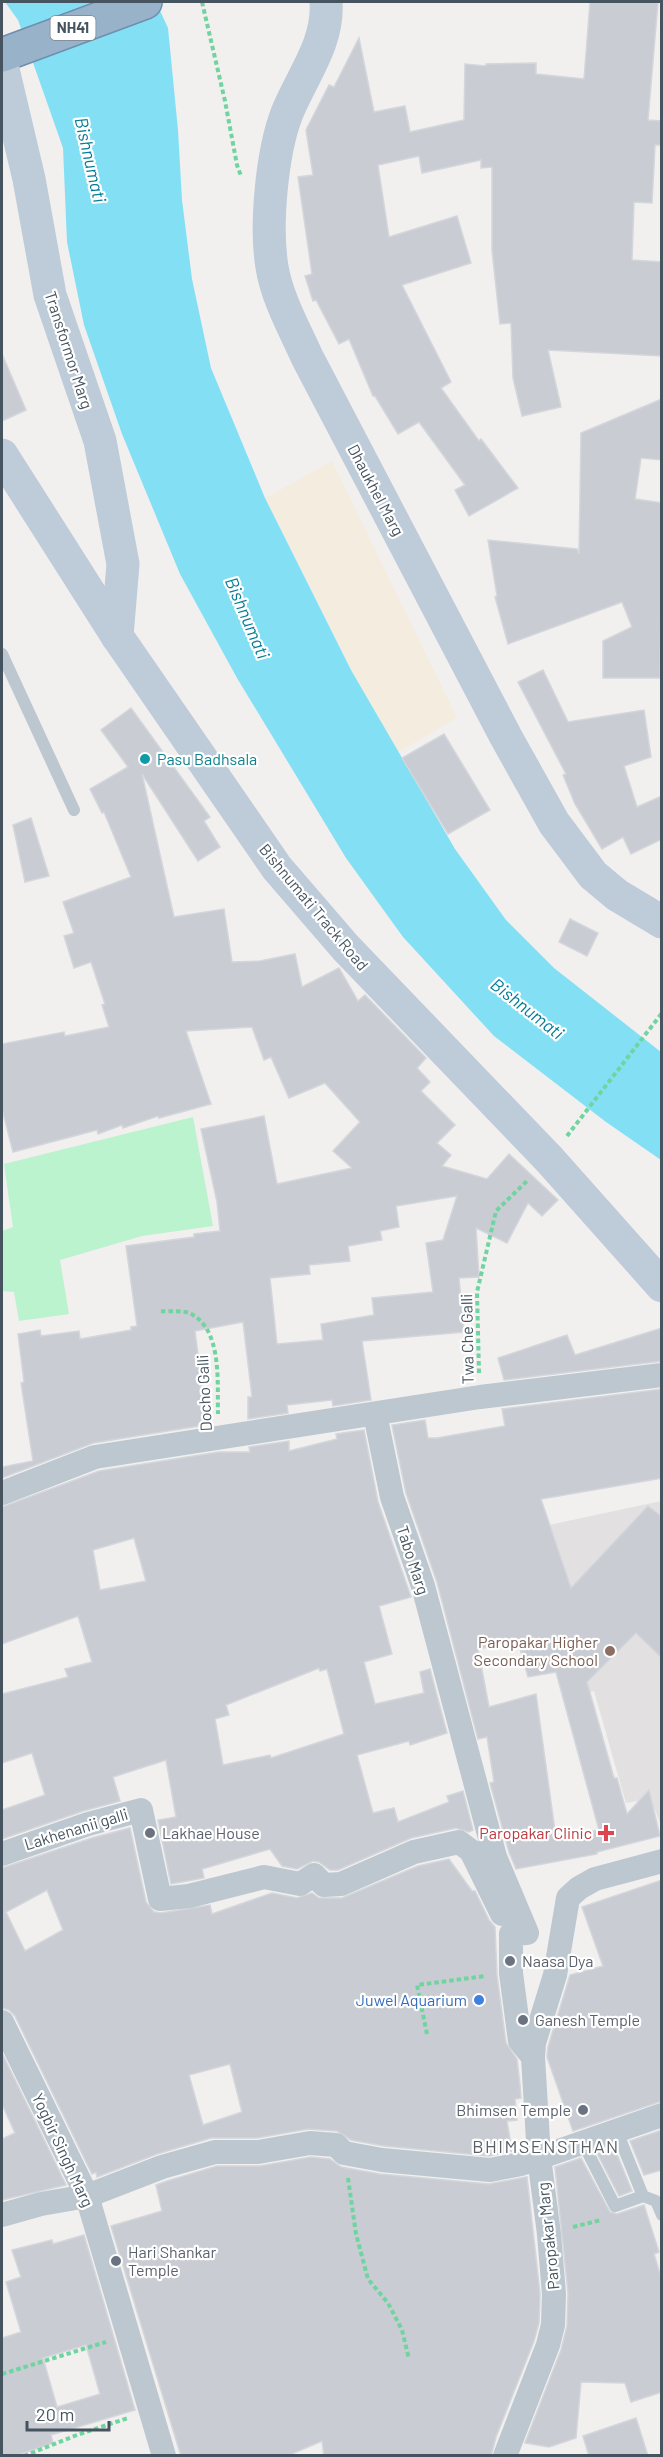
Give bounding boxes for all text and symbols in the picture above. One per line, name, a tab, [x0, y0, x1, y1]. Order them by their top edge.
road number: NH41	[50, 16, 96, 40]
water label: Bishnumati	[70, 115, 112, 205]
street label: Transformor Marg	[41, 289, 97, 411]
street label: Dhaukhel Marg	[344, 441, 409, 539]
water label: Bishnumati	[221, 573, 275, 662]
place label: Pasu Badhsala	[157, 749, 257, 768]
marker: Pasu Badhsala	[138, 752, 152, 766]
street label: Bishnumati Track Road	[256, 840, 373, 974]
water label: Bishnumati	[487, 973, 569, 1044]
street label: Twa Che Galli	[456, 1294, 477, 1384]
street label: Docho Galli	[192, 1354, 215, 1432]
street label: Tabo Marg	[393, 1523, 434, 1597]
place label: Paropakar Higher Secondary School	[474, 1632, 598, 1669]
marker: Paropakar Higher Secondary School	[603, 1644, 617, 1658]
street label: Lakhenanii galli	[22, 1804, 130, 1853]
place label: Lakhae House	[162, 1823, 260, 1842]
place label: Paropakar Clinic	[479, 1823, 592, 1842]
marker: Paropakar Clinic	[597, 1824, 615, 1842]
marker: Lakhae House	[143, 1826, 157, 1840]
place label: Naasa Dya	[522, 1951, 593, 1970]
marker: Naasa Dya	[503, 1954, 517, 1968]
place label: Juwel Aquarium	[356, 1990, 467, 2009]
marker: Juwel Aquarium	[472, 1993, 486, 2007]
place label: Ganesh Temple	[535, 2010, 640, 2029]
marker: Ganesh Temple	[516, 2013, 530, 2027]
street label: Yogbir Singh Marg	[29, 2090, 98, 2210]
place label: Bhimsen Temple	[456, 2100, 571, 2119]
marker: Bhimsen Temple	[576, 2103, 590, 2117]
district label: BHIMSENSTHAN	[472, 2135, 620, 2157]
street label: Paropakar Marg	[532, 2181, 563, 2291]
place label: Hari Shankar Temple	[128, 2242, 217, 2279]
marker: Hari Shankar Temple	[109, 2254, 123, 2268]
scale bar	[27, 2394, 110, 2432]
text: 20 m	[36, 2403, 74, 2425]

